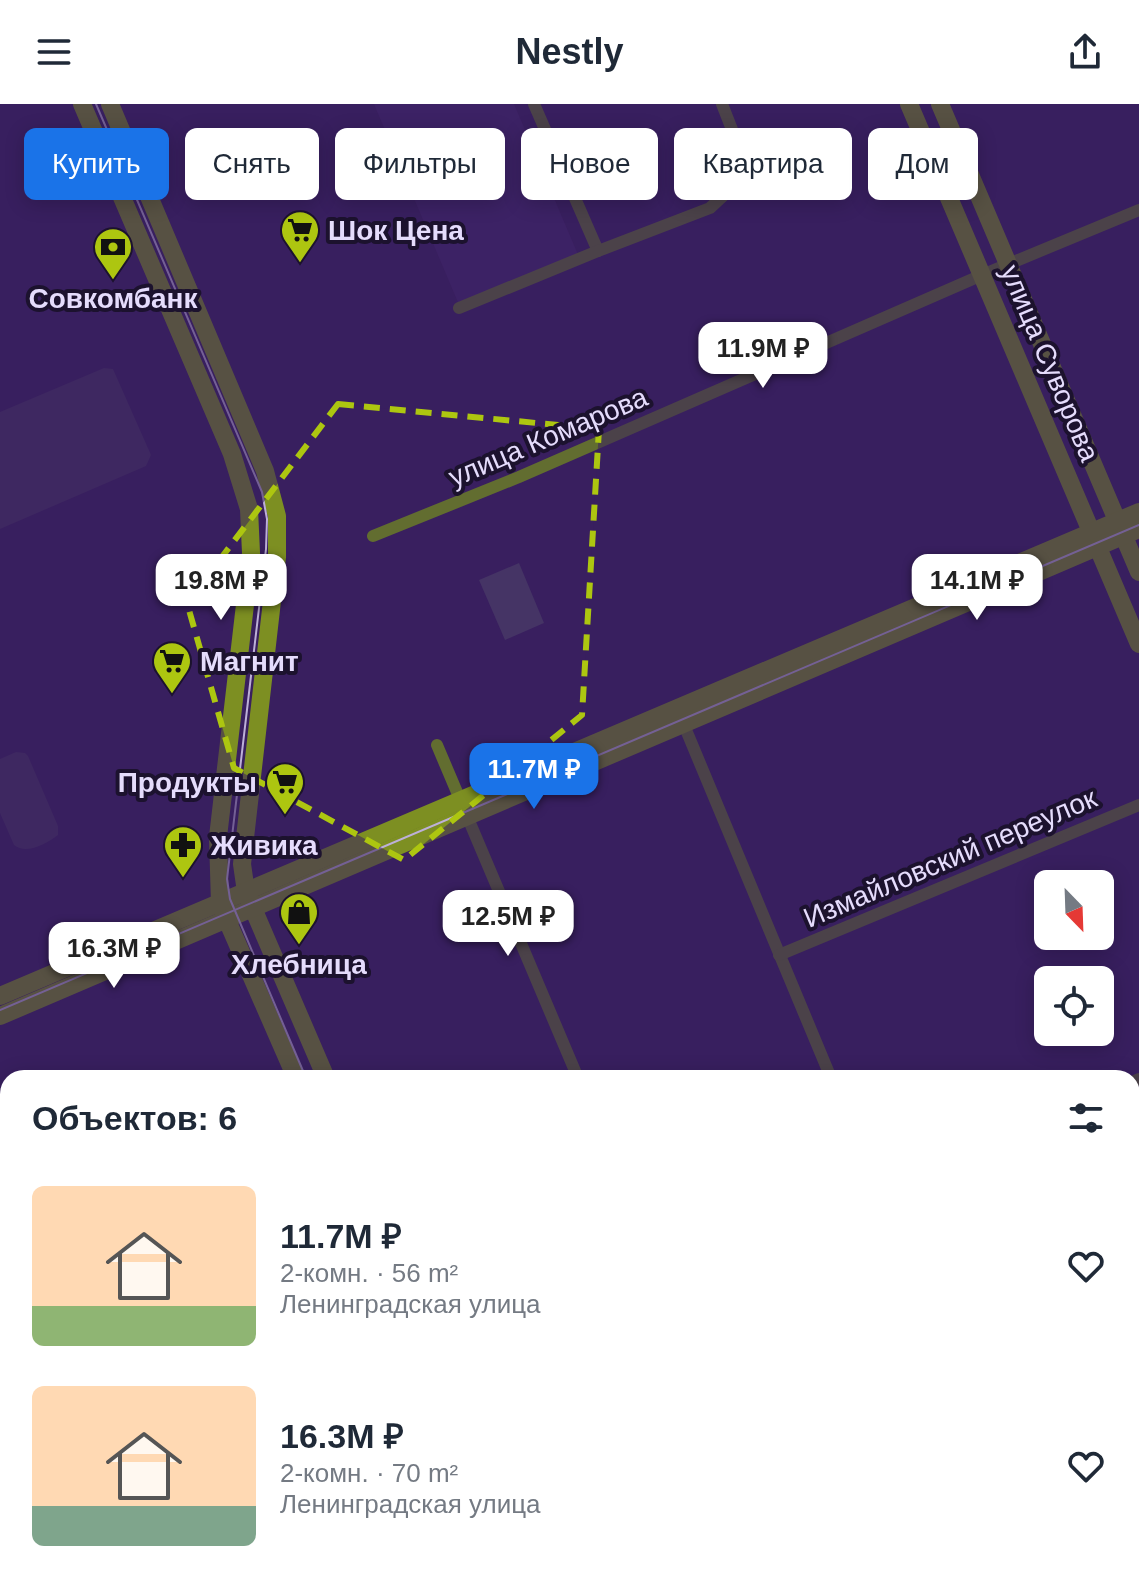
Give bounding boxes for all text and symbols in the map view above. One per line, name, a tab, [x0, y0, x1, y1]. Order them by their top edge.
icon: menu	[32, 30, 76, 74]
icon: share	[1063, 30, 1107, 74]
text: Nestly	[515, 31, 624, 72]
chip: Купить	[24, 128, 169, 200]
chip: Снять	[185, 128, 319, 200]
chip: Фильтры	[335, 128, 505, 200]
chip: Новое	[521, 128, 658, 200]
chip: Квартира	[674, 128, 852, 200]
chip: Дом	[868, 128, 978, 200]
supermarket icon: Шок Цена	[279, 209, 321, 264]
place label: Шок Цена	[328, 215, 464, 246]
bank icon: Совкомбанк	[92, 226, 134, 281]
street label: улица Суворова	[995, 260, 1106, 466]
place label: Совкомбанк	[28, 283, 199, 314]
pin: 11.9M ₽	[689, 322, 837, 390]
text: 11.9M ₽	[716, 333, 810, 363]
street label: улица Комарова	[444, 381, 652, 493]
pin: 19.8M ₽	[147, 554, 295, 622]
pin: 14.1M ₽	[903, 554, 1051, 622]
text: 19.8M ₽	[174, 565, 268, 595]
text: 14.1M ₽	[930, 565, 1024, 595]
supermarket icon: Магнит	[151, 640, 193, 695]
place label: Магнит	[200, 646, 299, 677]
pin: 11.7M ₽	[460, 743, 608, 811]
text: 11.7M ₽	[487, 754, 581, 784]
supermarket icon: Продукты	[264, 761, 306, 816]
place label: Продукты	[118, 767, 257, 798]
street label: Измайловский переулок	[799, 782, 1102, 934]
pharmacy icon: Живика	[162, 824, 204, 879]
place label: Живика	[210, 830, 318, 861]
north arrow	[1034, 870, 1114, 950]
map controls	[1034, 870, 1114, 1046]
pin: 12.5M ₽	[434, 890, 582, 958]
shop icon: Хлебница	[278, 891, 320, 946]
text: 12.5M ₽	[461, 901, 555, 931]
pin: 16.3M ₽	[40, 922, 188, 990]
text: 16.3M ₽	[67, 933, 161, 963]
place label: Хлебница	[231, 949, 367, 980]
button: locate	[1034, 966, 1114, 1046]
icon: filters	[1064, 1096, 1108, 1140]
text: Объектов: 6	[32, 1099, 237, 1137]
text: 11.7M ₽	[280, 1217, 402, 1255]
icon: home	[96, 1218, 192, 1314]
icon: heart	[1064, 1244, 1108, 1288]
text: 2-комн. · 56 m²	[280, 1258, 458, 1288]
text: Ленинградская улица	[280, 1289, 541, 1319]
text: 16.3M ₽	[280, 1417, 404, 1455]
icon: home	[96, 1418, 192, 1514]
icon: heart	[1064, 1444, 1108, 1488]
text: 2-комн. · 70 m²	[280, 1458, 458, 1488]
text: Ленинградская улица	[280, 1489, 541, 1519]

